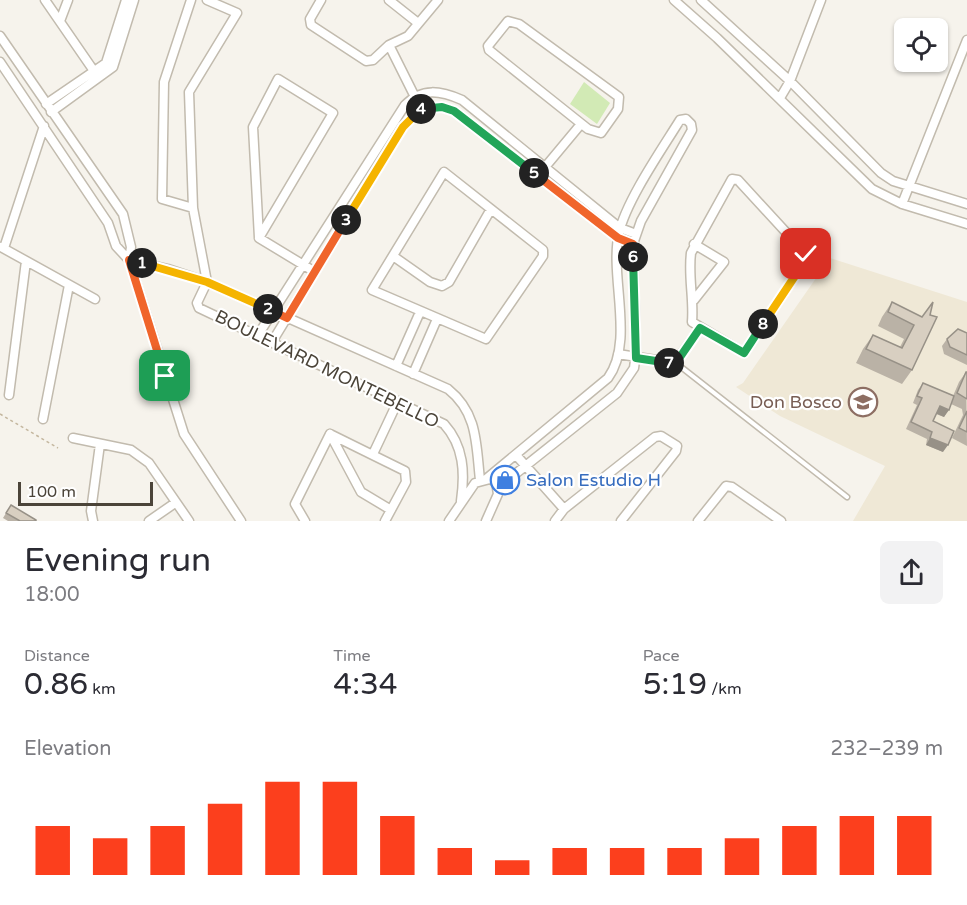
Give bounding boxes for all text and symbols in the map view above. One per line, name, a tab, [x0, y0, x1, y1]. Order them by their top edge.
map controls	[894, 18, 948, 72]
button: locate	[894, 18, 948, 72]
pin: 4	[406, 94, 436, 124]
text: 4	[416, 99, 426, 119]
pin: 5	[519, 158, 549, 188]
text: 5	[529, 163, 539, 183]
pin: 3	[331, 205, 361, 235]
text: 3	[341, 210, 351, 230]
pin	[780, 228, 831, 279]
icon: check	[789, 237, 822, 270]
pin: 6	[618, 242, 648, 272]
text: 6	[628, 247, 638, 267]
pin: 1	[127, 248, 157, 278]
text: 1	[137, 253, 147, 273]
pin: 2	[253, 294, 283, 324]
text: 2	[263, 299, 273, 319]
street label: BOULEVARD MONTEBELLO	[211, 305, 443, 433]
pin: 8	[748, 309, 778, 339]
text: 8	[758, 314, 768, 334]
pin: 7	[654, 348, 684, 378]
pin	[139, 350, 190, 401]
text: 7	[664, 353, 674, 373]
icon: arrive	[148, 359, 181, 392]
school or university icon: Don Bosco	[847, 386, 879, 418]
place label: Don Bosco	[750, 391, 842, 413]
shop icon: Salon Estudio H	[489, 464, 521, 496]
place label: Salon Estudio H	[526, 469, 661, 491]
scale bar	[18, 479, 153, 507]
text: 100 m	[27, 482, 76, 502]
text: Evening run	[24, 541, 211, 580]
button: share	[880, 541, 943, 604]
text: 18:00	[24, 583, 79, 607]
text: Distance	[24, 646, 90, 666]
text: Time	[333, 646, 371, 666]
text: Pace	[643, 646, 680, 666]
text: 0.86	[24, 666, 88, 703]
text: 4:34	[333, 666, 398, 703]
text: 5:19	[643, 666, 707, 703]
text: km	[88, 679, 116, 699]
text: /km	[707, 679, 742, 699]
text: Elevation	[24, 737, 111, 761]
text: 232–239 m	[830, 737, 943, 761]

